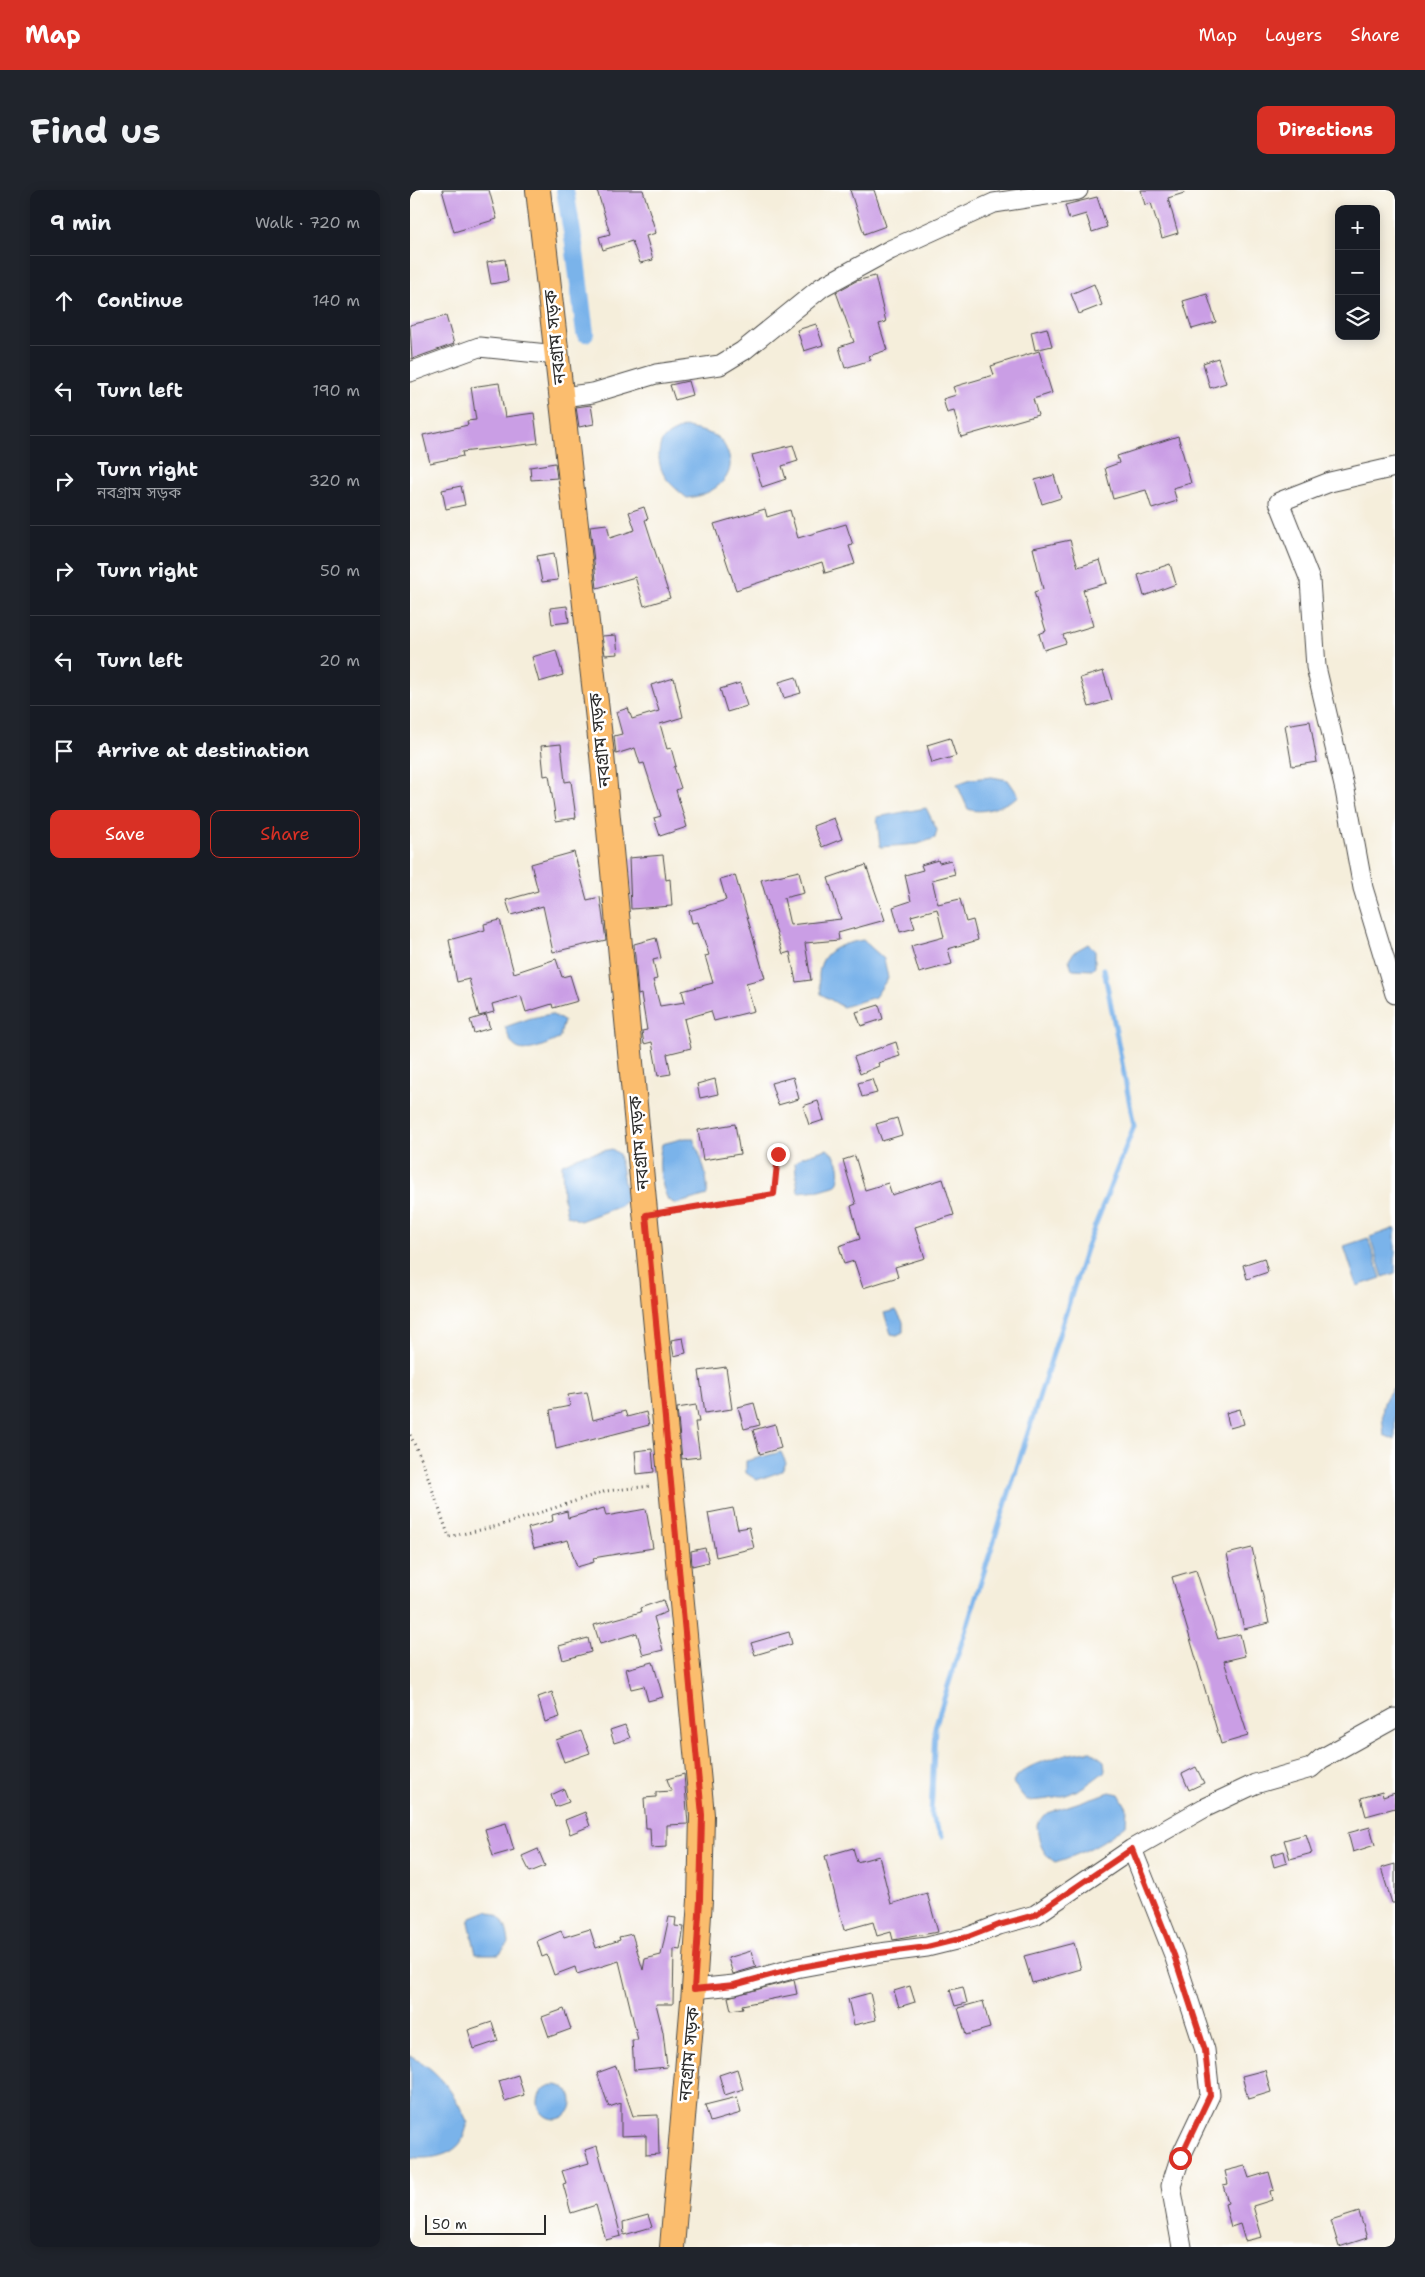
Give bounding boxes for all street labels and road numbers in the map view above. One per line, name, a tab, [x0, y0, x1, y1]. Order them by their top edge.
street label: নবগ্রাম সড়ক	[538, 288, 572, 386]
street label: নবগ্রাম সড়ক	[583, 691, 617, 789]
street label: নবগ্রাম সড়ক	[623, 1094, 655, 1192]
street label: নবগ্রাম সড়ক	[673, 2005, 705, 2103]

